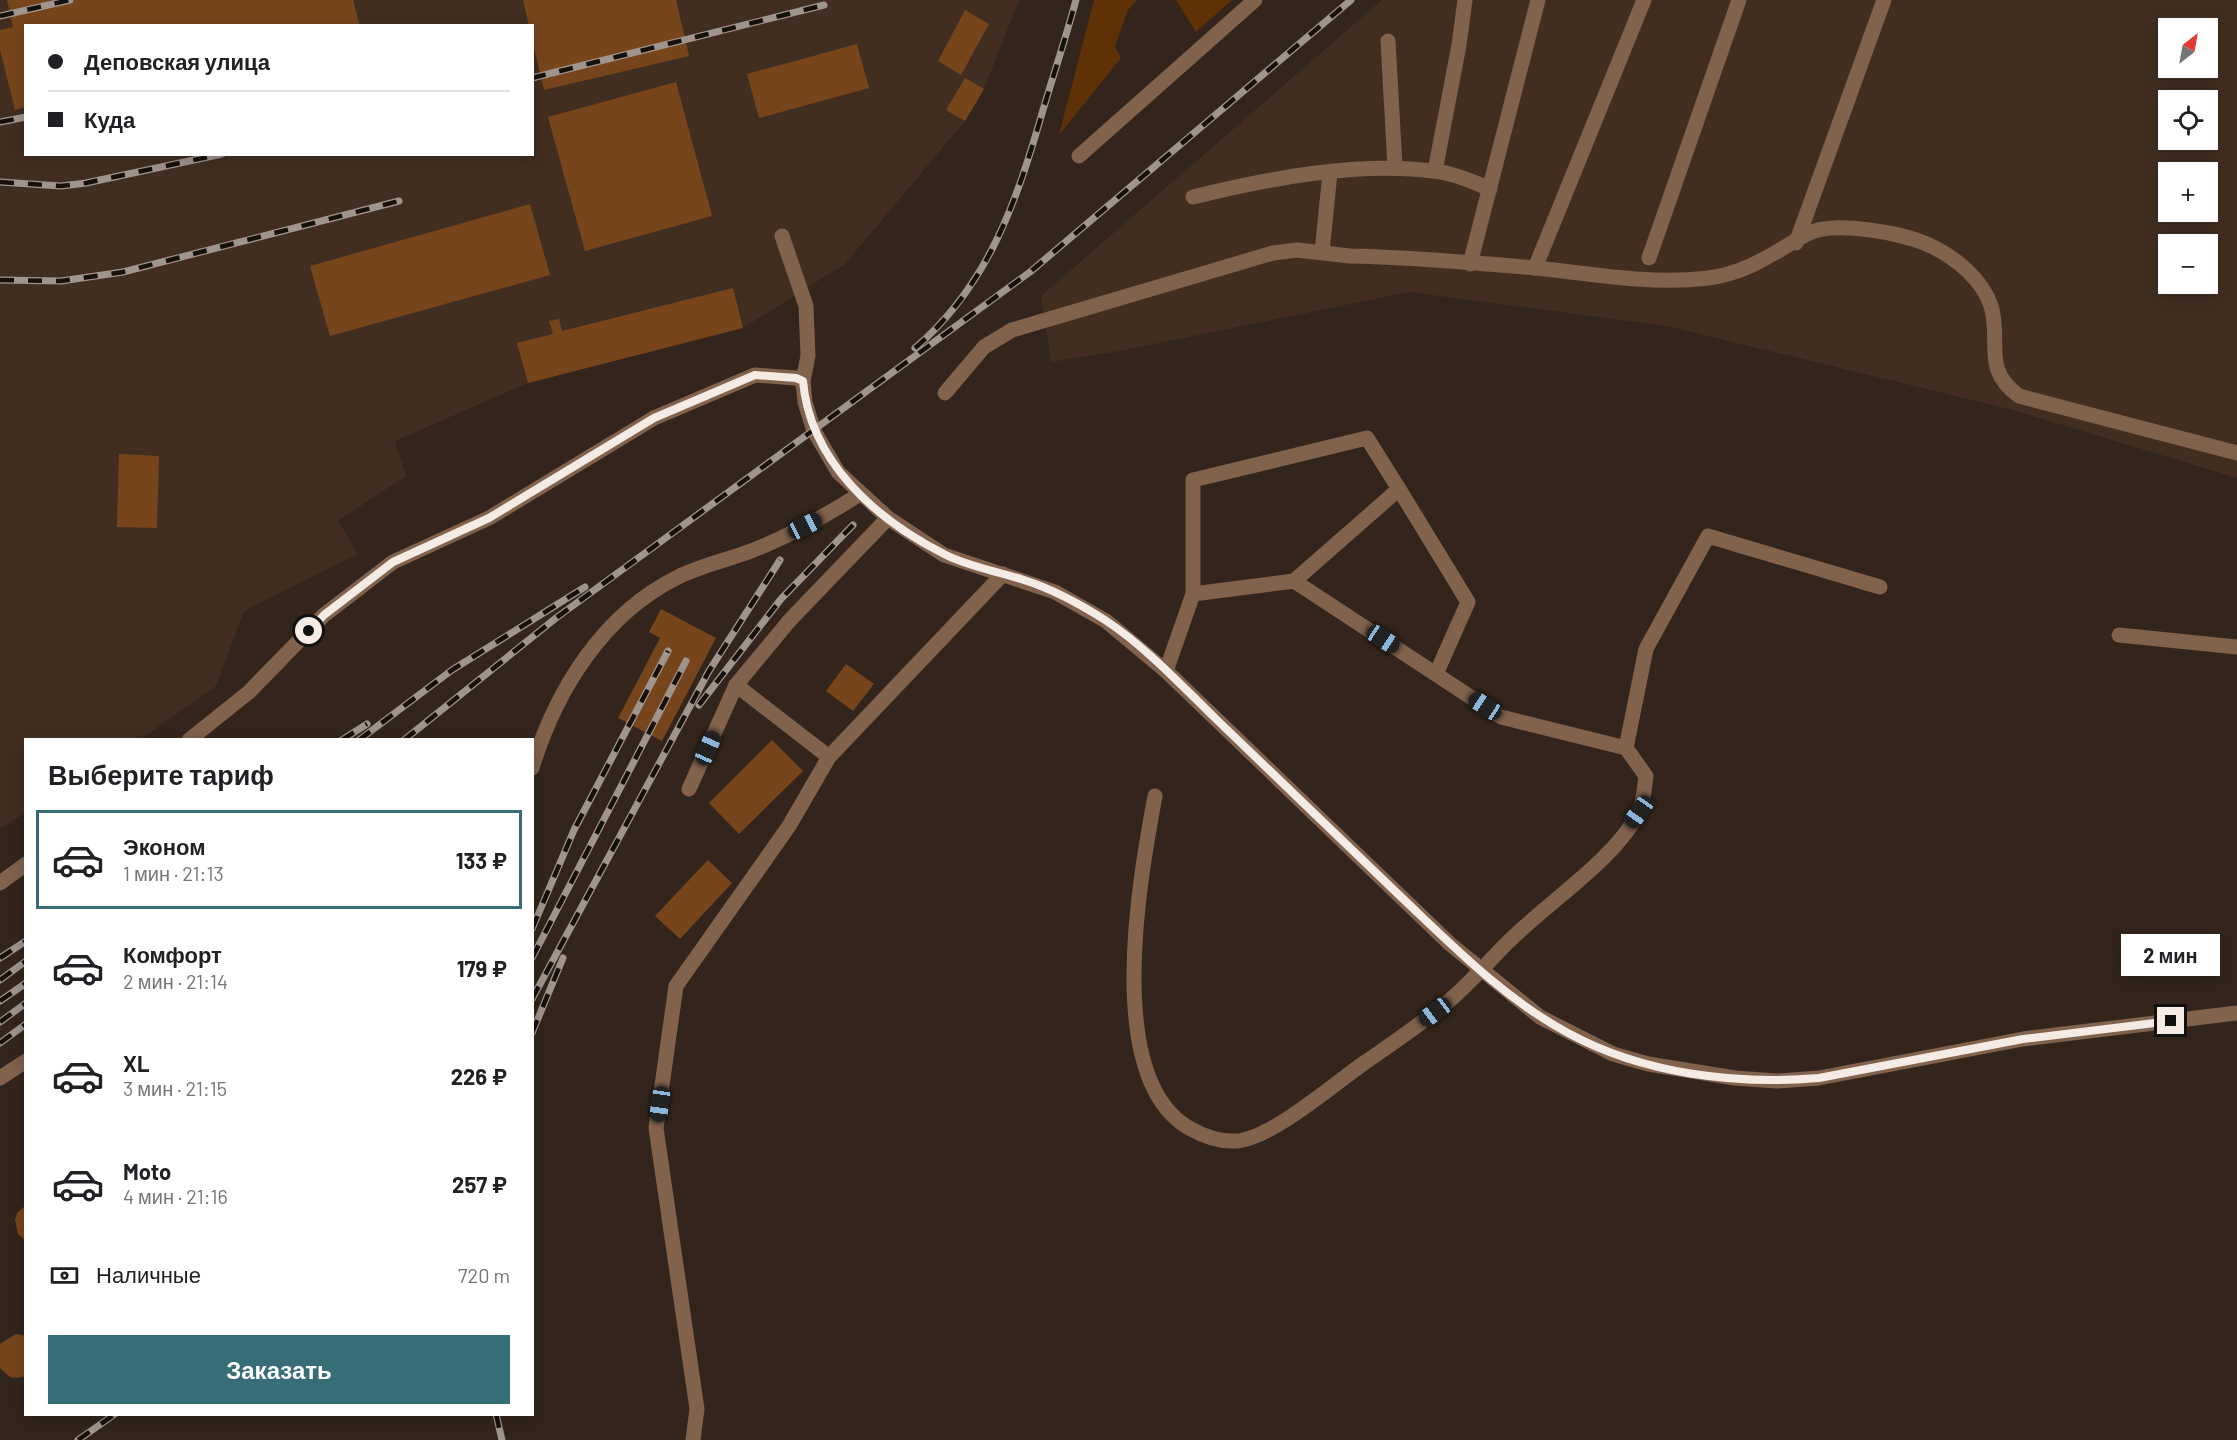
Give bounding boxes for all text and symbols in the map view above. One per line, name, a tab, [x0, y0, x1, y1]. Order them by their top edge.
north arrow	[2158, 18, 2218, 78]
map controls	[2158, 18, 2218, 294]
text: Деповская улица	[84, 48, 270, 74]
button: locate	[2158, 90, 2218, 150]
text: Куда	[84, 106, 135, 132]
button: +	[2158, 162, 2218, 222]
button: −	[2158, 234, 2218, 294]
car	[785, 510, 825, 542]
route start	[295, 617, 322, 644]
car	[1363, 622, 1403, 656]
car	[1465, 689, 1505, 723]
car	[692, 728, 724, 768]
text: Выберите тариф	[48, 758, 274, 790]
car	[1621, 792, 1657, 832]
icon: car	[51, 833, 105, 887]
text: Эконом	[123, 833, 206, 859]
text: 133 ₽	[456, 847, 507, 873]
text: 1 мин · 21:13	[123, 861, 224, 885]
callout: 2 мин	[2122, 934, 2220, 976]
icon: car	[51, 941, 105, 995]
text: Комфорт	[123, 941, 222, 967]
text: 2 мин	[2143, 943, 2198, 967]
text: 179 ₽	[457, 955, 507, 981]
text: 2 мин · 21:14	[123, 969, 228, 993]
car	[1415, 994, 1455, 1030]
route end	[2157, 1007, 2184, 1034]
icon: car	[51, 1049, 105, 1103]
text: XL	[123, 1050, 149, 1076]
text: 226 ₽	[451, 1063, 507, 1089]
text: 3 мин · 21:15	[123, 1076, 227, 1100]
car	[649, 1085, 671, 1123]
icon: car	[51, 1157, 105, 1211]
text: Moto	[123, 1158, 171, 1184]
text: 257 ₽	[452, 1171, 507, 1197]
text: 4 мин · 21:16	[123, 1184, 228, 1208]
icon: cash	[48, 1259, 81, 1292]
text: Наличные	[96, 1261, 201, 1287]
text: 720 m	[458, 1263, 510, 1287]
button: Заказать	[48, 1335, 510, 1404]

